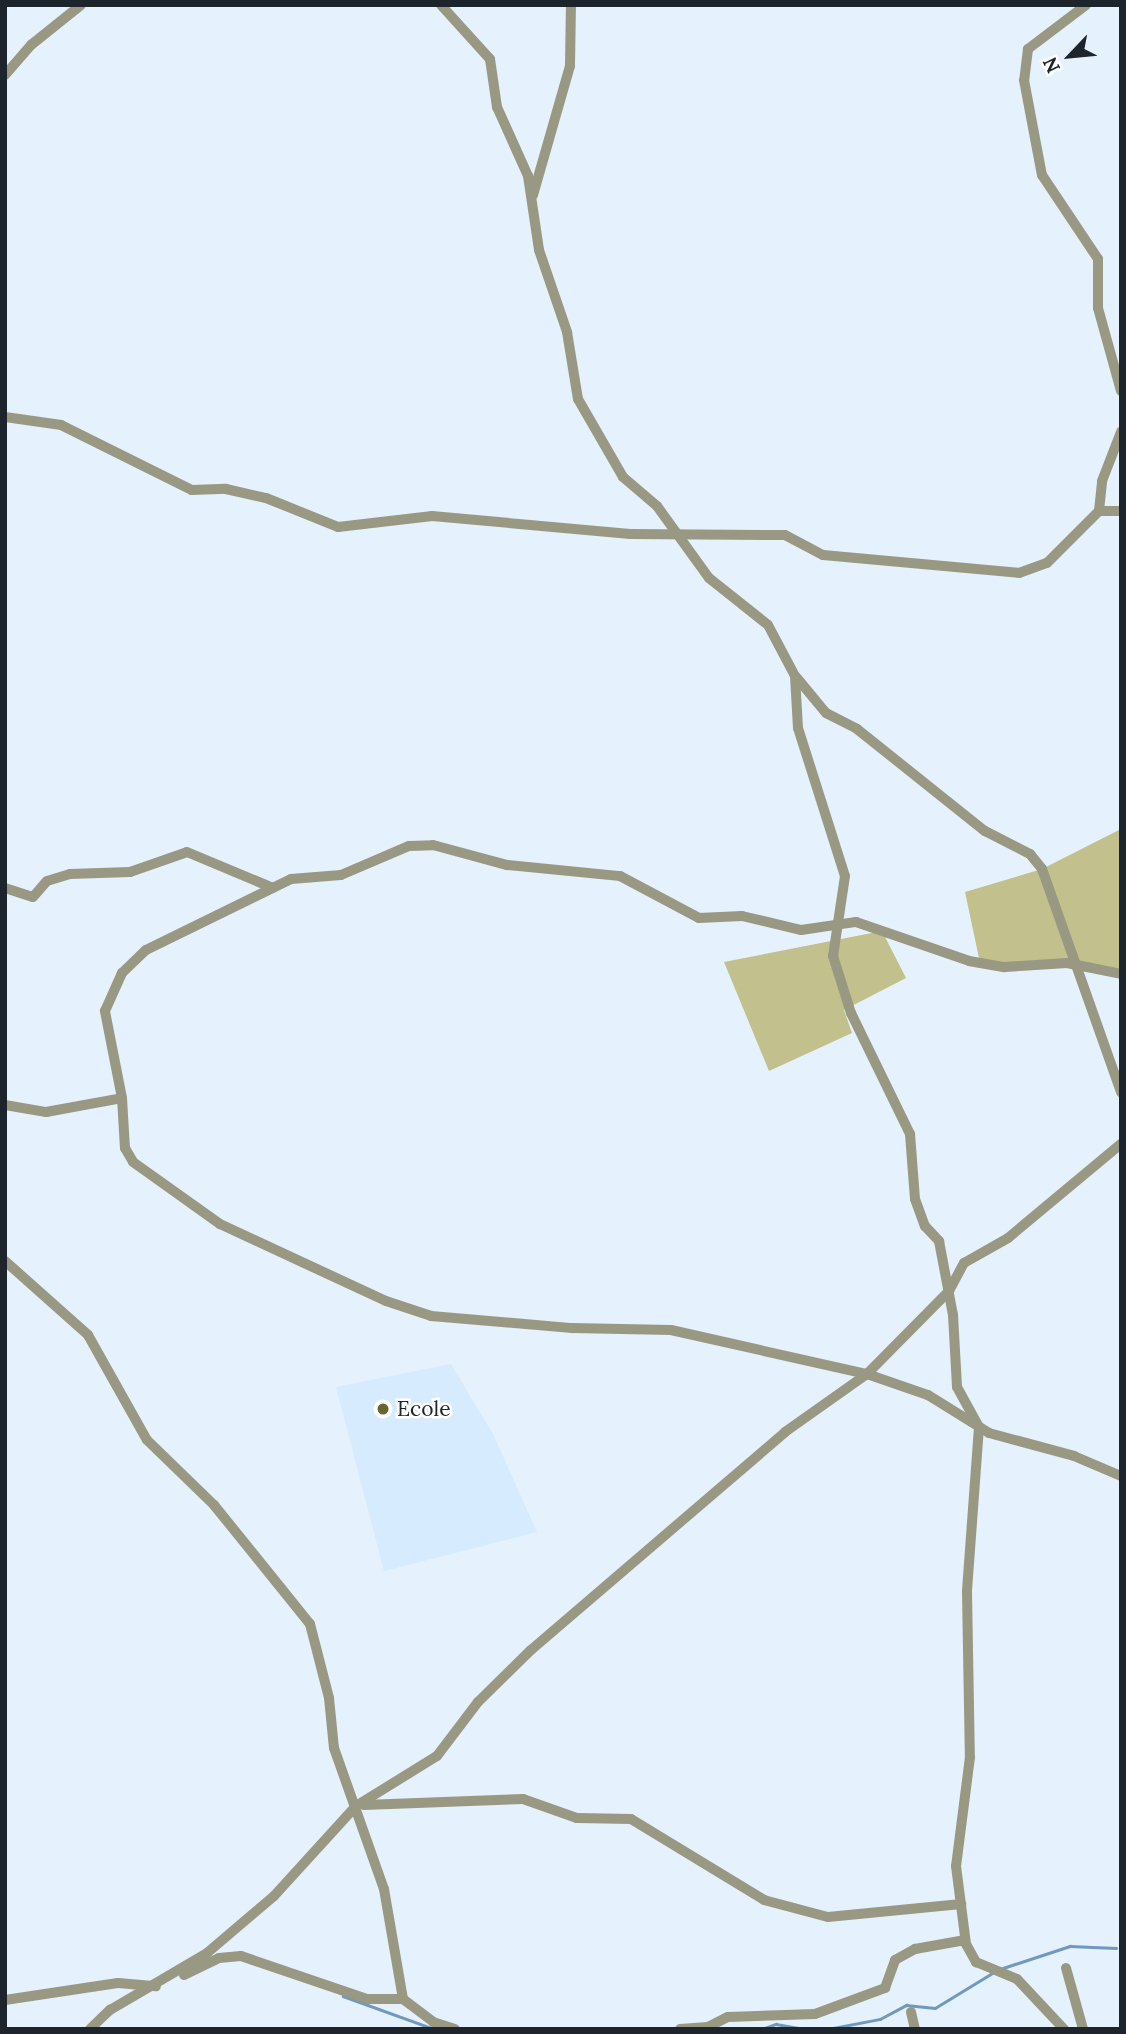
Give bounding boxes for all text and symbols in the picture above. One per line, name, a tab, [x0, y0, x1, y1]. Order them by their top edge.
north arrow	[1035, 21, 1105, 91]
text: N	[1037, 53, 1065, 77]
place label: Ecole	[397, 1396, 451, 1422]
marker: Ecole	[375, 1401, 391, 1417]

